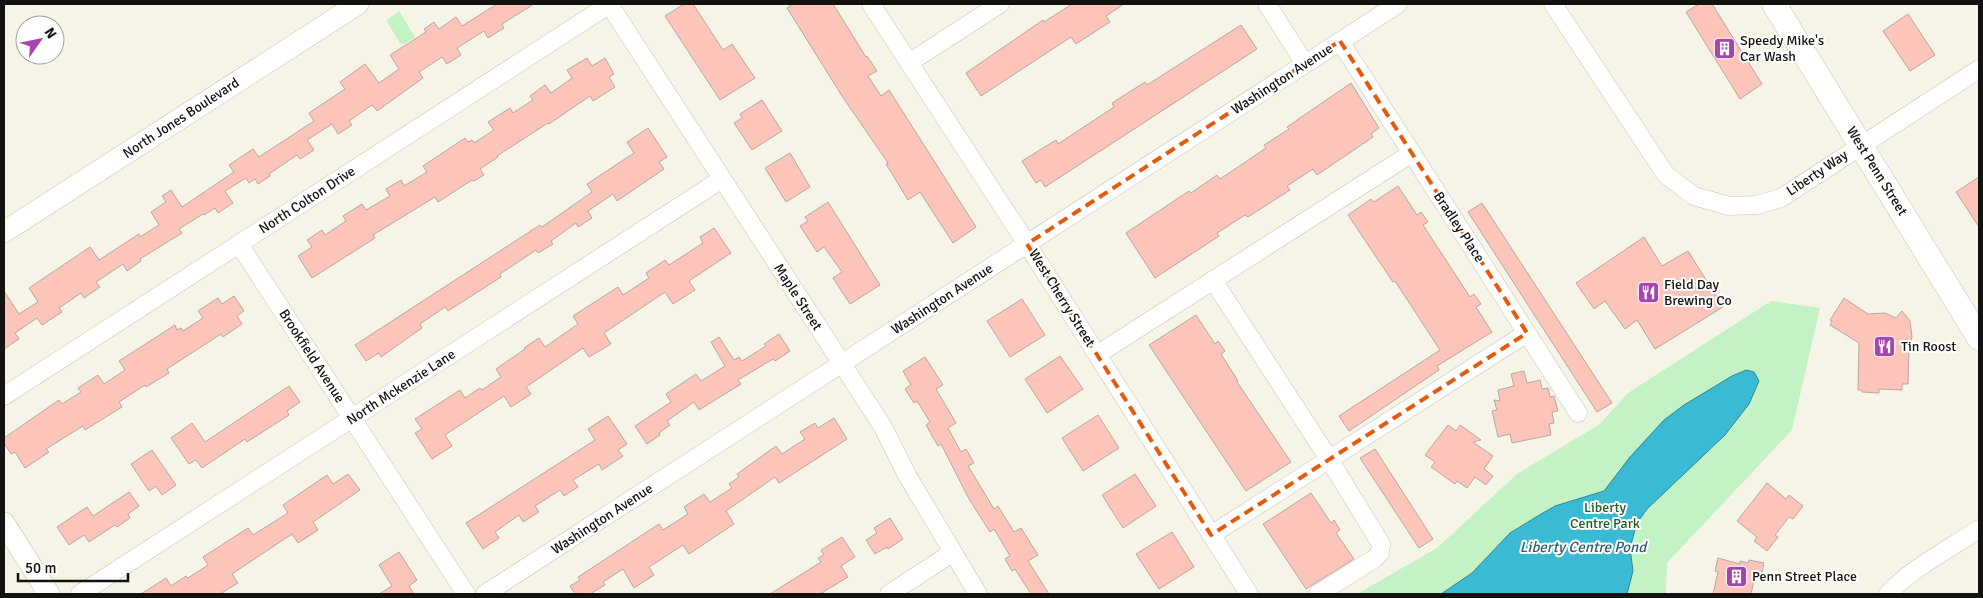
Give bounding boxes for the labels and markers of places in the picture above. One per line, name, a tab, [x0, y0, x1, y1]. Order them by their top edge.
place label: Speedy Mike's Car Wash	[1740, 32, 1824, 65]
building icon: Speedy Mike's Car Wash	[1712, 36, 1736, 60]
place label: Field Day Brewing Co	[1664, 276, 1732, 309]
restaurant icon: Field Day Brewing Co	[1636, 280, 1660, 304]
restaurant icon: Tin Roost	[1873, 334, 1897, 358]
place label: Tin Roost	[1901, 338, 1956, 355]
building icon: Penn Street Place	[1724, 564, 1748, 588]
place label: Penn Street Place	[1752, 568, 1857, 585]

